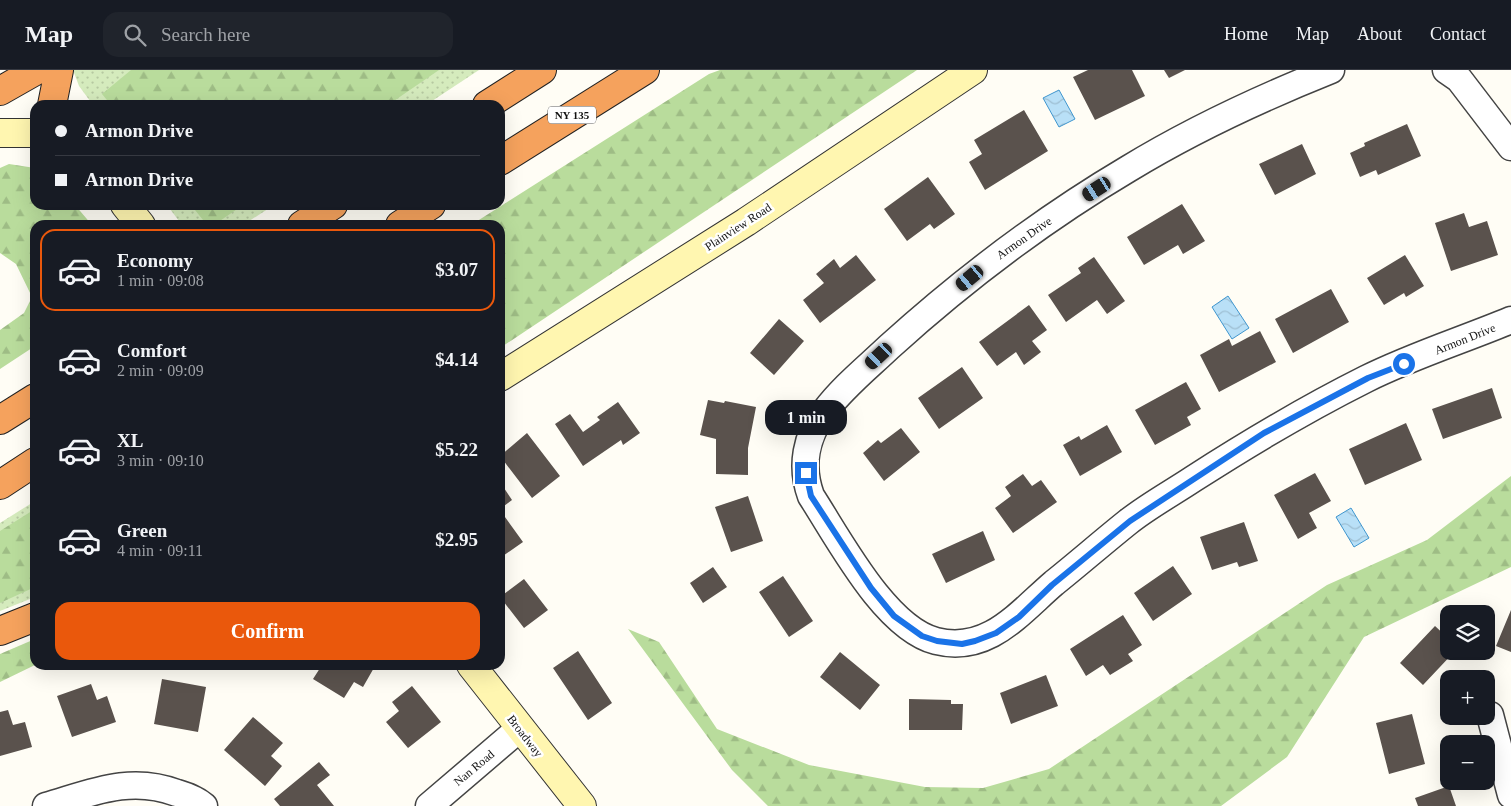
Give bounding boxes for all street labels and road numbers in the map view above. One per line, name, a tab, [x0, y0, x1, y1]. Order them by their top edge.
road number: NY 135	[548, 106, 596, 124]
street label: Plainview Road	[702, 200, 774, 254]
street label: Armon Drive	[994, 214, 1054, 262]
street label: Armon Drive	[1433, 320, 1497, 358]
street label: Broadway	[504, 712, 546, 760]
street label: Nan Road	[451, 747, 497, 789]

